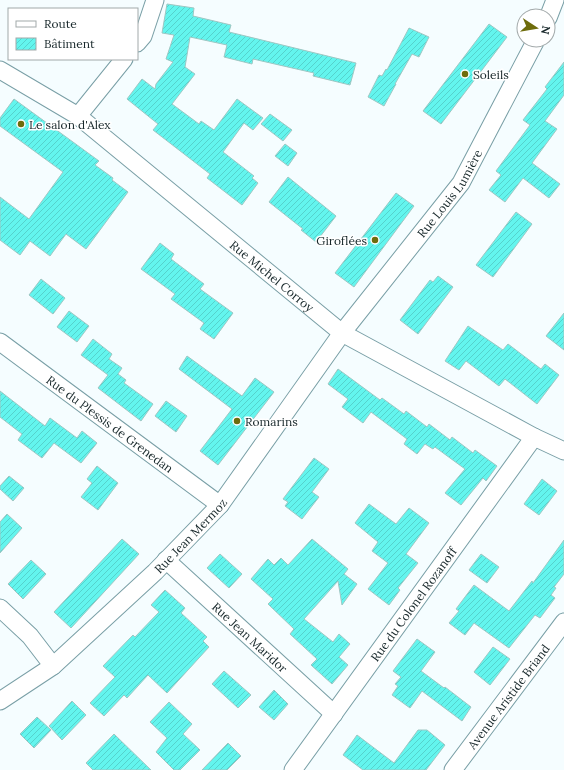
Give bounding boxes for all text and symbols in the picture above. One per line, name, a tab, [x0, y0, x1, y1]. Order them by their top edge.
legend	[8, 8, 138, 60]
north arrow	[516, 8, 556, 48]
text: Route	[44, 16, 77, 31]
text: N	[538, 24, 554, 36]
text: Bâtiment	[44, 36, 95, 51]
place label: Soleils	[473, 67, 509, 82]
marker: Soleils	[460, 69, 470, 79]
place label: Le salon d'Alex	[29, 117, 111, 132]
marker: Le salon d'Alex	[16, 119, 26, 129]
street label: Rue Louis Lumière	[414, 146, 485, 240]
place label: Giroflées	[316, 233, 367, 248]
marker: Giroflées	[370, 235, 380, 245]
street label: Rue Michel Corroy	[227, 237, 318, 315]
street label: Rue du Plessis de Grenedan	[44, 372, 176, 475]
place label: Romarins	[245, 414, 298, 429]
marker: Romarins	[232, 416, 242, 426]
street label: Rue Jean Mermoz	[151, 495, 230, 576]
street label: Rue du Colonel Rozanoff	[367, 543, 460, 664]
street label: Rue Jean Maridor	[209, 599, 291, 676]
street label: Avenue Aristide Briand	[463, 641, 552, 753]

